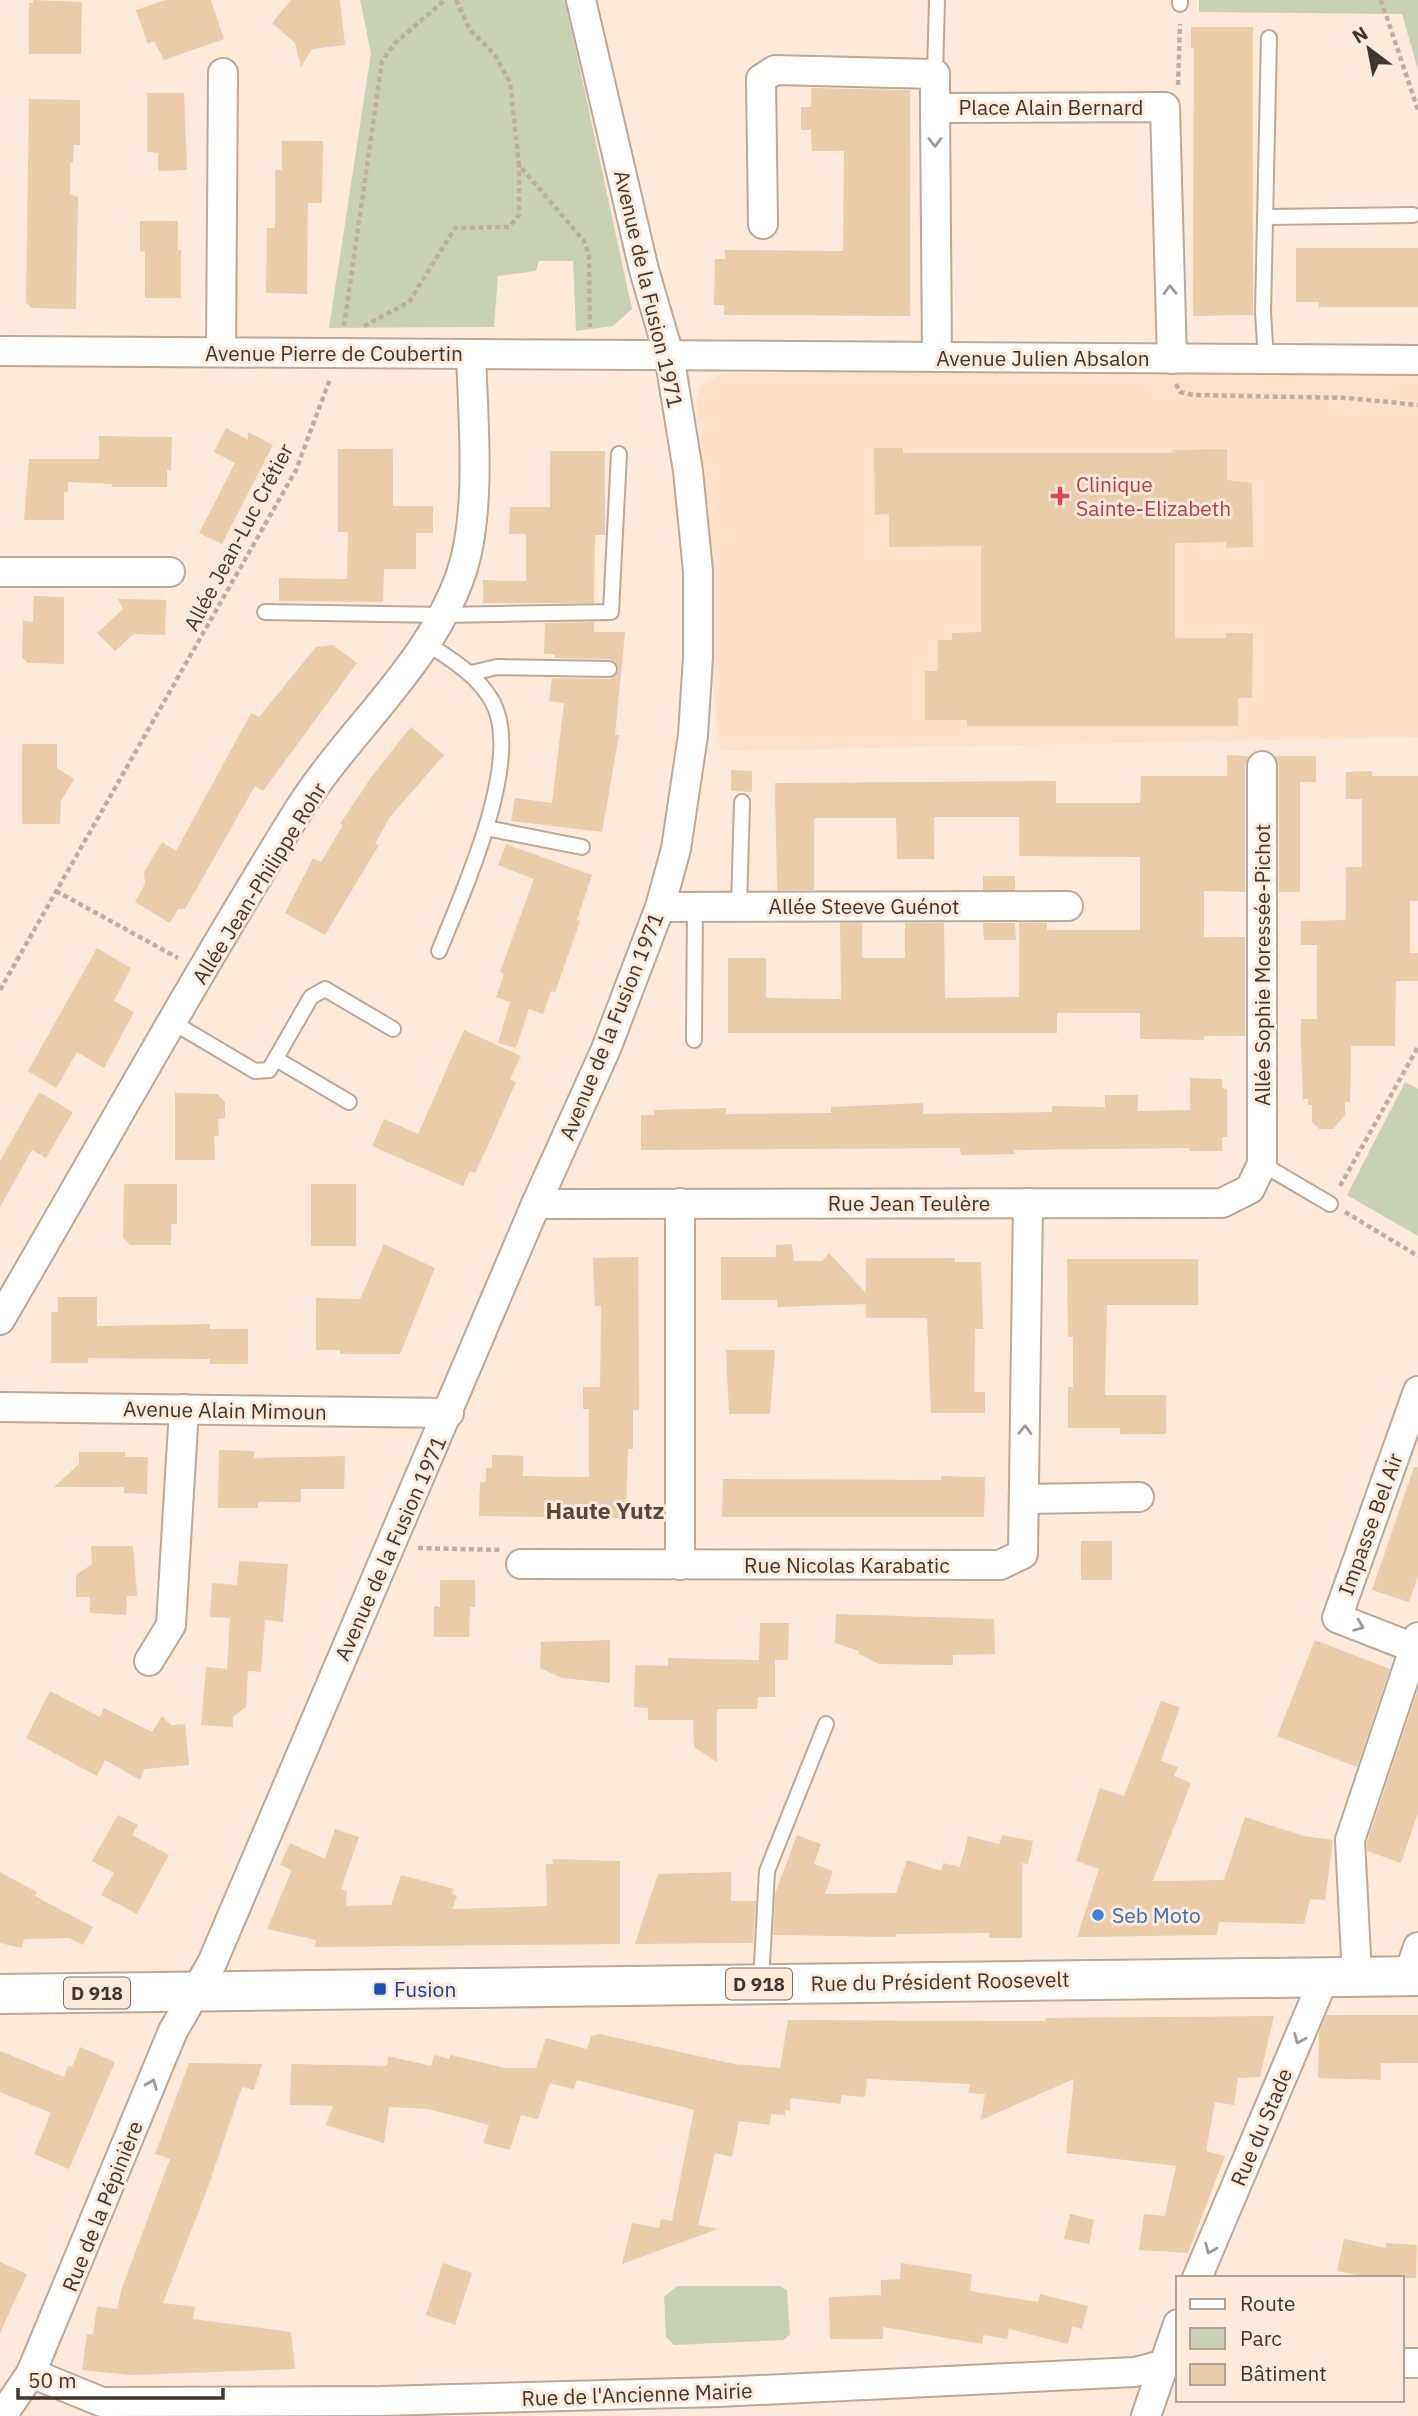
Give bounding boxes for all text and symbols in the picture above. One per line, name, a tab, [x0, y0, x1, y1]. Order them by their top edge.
north arrow	[1334, 14, 1404, 84]
text: N	[1348, 21, 1372, 48]
street label: Place Alain Bernard	[959, 93, 1143, 121]
one-way arrow	[927, 137, 943, 147]
street label: Avenue de la Fusion 1971	[608, 167, 690, 411]
one-way arrow	[1163, 285, 1178, 296]
street label: Avenue Pierre de Coubertin	[205, 339, 463, 367]
street label: Avenue Julien Absalon	[936, 344, 1150, 372]
street label: Allée Jean-Luc Crétier	[177, 438, 299, 636]
place label: Clinique Sainte-Elizabeth	[1076, 470, 1231, 522]
marker: Clinique Sainte-Elizabeth	[1050, 486, 1070, 506]
street label: Allée Jean-Philippe Rohr	[185, 777, 333, 989]
street label: Allée Sophie Moressée-Pichot	[1248, 824, 1276, 1106]
street label: Allée Steeve Guénot	[769, 892, 959, 920]
street label: Avenue de la Fusion 1971	[552, 908, 670, 1144]
street label: Rue Jean Teulère	[828, 1189, 990, 1217]
street label: Avenue Alain Mimoun	[123, 1394, 327, 1426]
one-way arrow	[1017, 1425, 1033, 1435]
street label: Avenue de la Fusion 1971	[328, 1431, 452, 1665]
street label: Impasse Bel Air	[1331, 1449, 1409, 1599]
district label: Haute Yutz	[546, 1495, 665, 1525]
street label: Rue Nicolas Karabatic	[744, 1551, 950, 1579]
one-way arrow	[1352, 1618, 1364, 1632]
place label: Seb Moto	[1112, 1901, 1201, 1929]
marker: Seb Moto	[1090, 1907, 1106, 1923]
street label: Rue du Président Roosevelt	[810, 1965, 1070, 1997]
road number: D 918	[726, 1968, 792, 2000]
place label: Fusion	[394, 1975, 456, 2003]
road number: D 918	[64, 1978, 130, 2008]
marker: Fusion	[372, 1981, 388, 1997]
one-way arrow	[1293, 2032, 1307, 2045]
street label: Rue du Stade	[1224, 2064, 1298, 2190]
one-way arrow	[143, 2078, 157, 2090]
street label: Rue de la Pépinière	[55, 2117, 149, 2295]
one-way arrow	[1204, 2241, 1218, 2254]
legend	[1176, 2276, 1404, 2402]
text: Route	[1240, 2289, 1296, 2317]
text: Parc	[1240, 2324, 1282, 2352]
scale bar	[18, 2356, 222, 2400]
text: Bâtiment	[1240, 2359, 1327, 2387]
text: 50 m	[28, 2366, 77, 2394]
street label: Rue de l'Ancienne Mairie	[521, 2376, 753, 2412]

